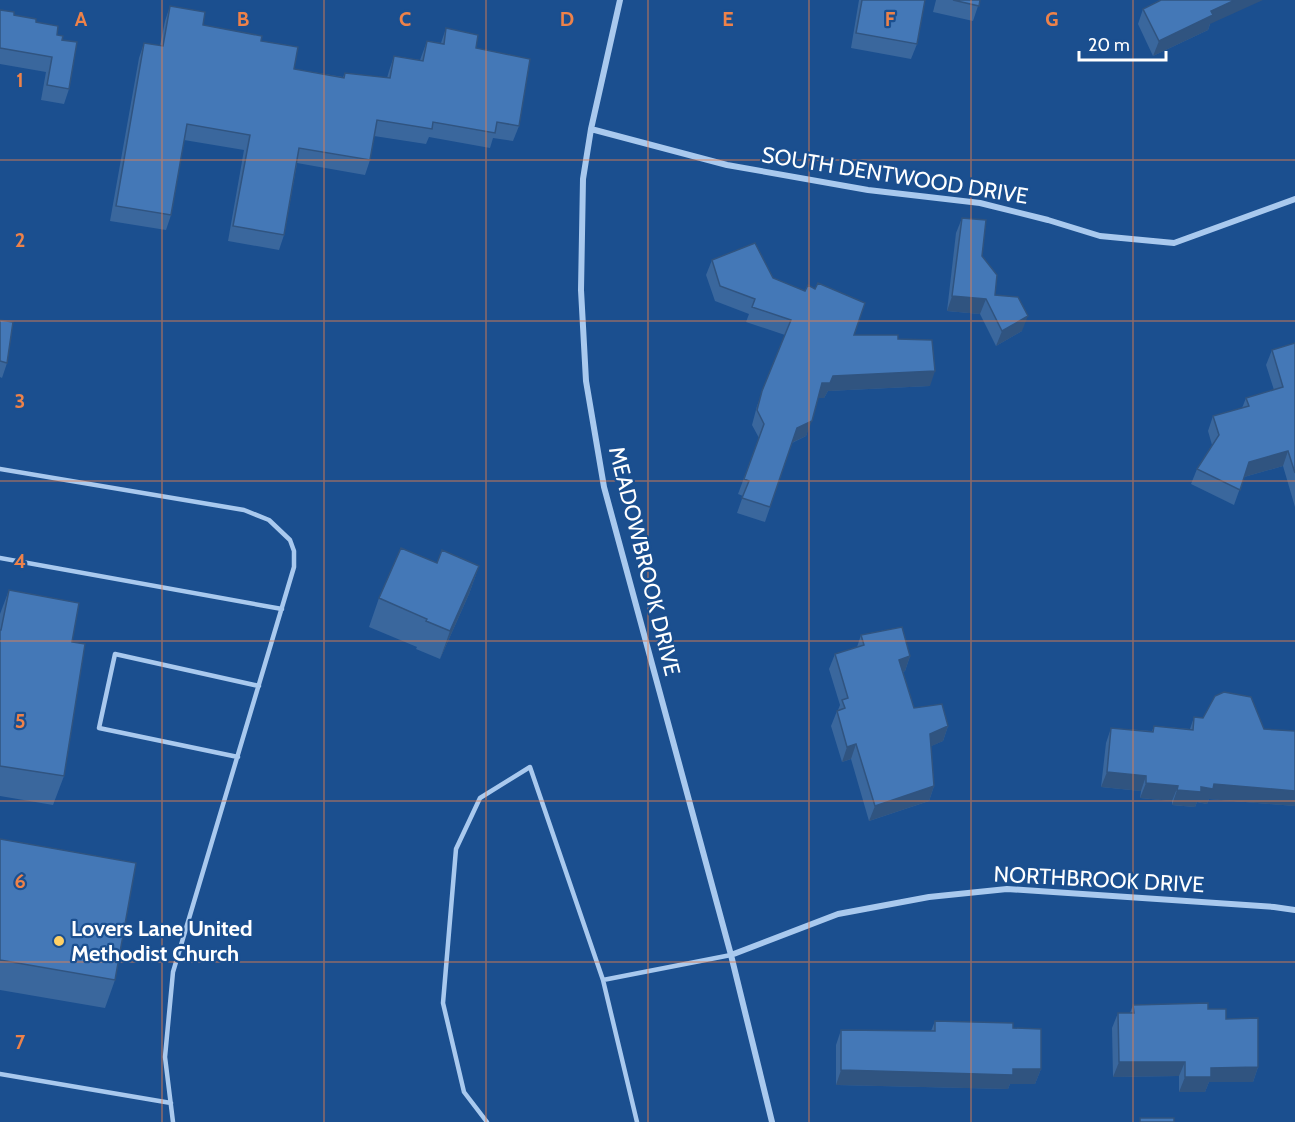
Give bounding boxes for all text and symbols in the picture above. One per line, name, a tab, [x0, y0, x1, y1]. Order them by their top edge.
text: A	[75, 7, 88, 31]
text: B	[237, 7, 249, 31]
text: C	[399, 7, 411, 31]
text: D	[560, 7, 574, 31]
text: E	[722, 7, 734, 31]
text: F	[885, 7, 896, 31]
text: G	[1045, 7, 1059, 31]
scale bar	[1079, 24, 1166, 62]
text: 20 m	[1088, 34, 1130, 56]
text: 1	[16, 68, 24, 92]
street label: SOUTH DENTWOOD DRIVE	[760, 141, 1030, 210]
text: 2	[15, 228, 25, 252]
text: 3	[15, 389, 25, 413]
street label: MEADOWBROOK DRIVE	[603, 444, 686, 679]
text: 4	[14, 549, 26, 573]
text: 5	[15, 709, 25, 733]
street label: NORTHBROOK DRIVE	[993, 861, 1205, 898]
text: 6	[14, 869, 26, 893]
place label: Lovers Lane United Methodist Church	[71, 915, 252, 967]
marker: Lovers Lane United Methodist Church	[52, 934, 66, 948]
text: 7	[15, 1030, 26, 1054]

